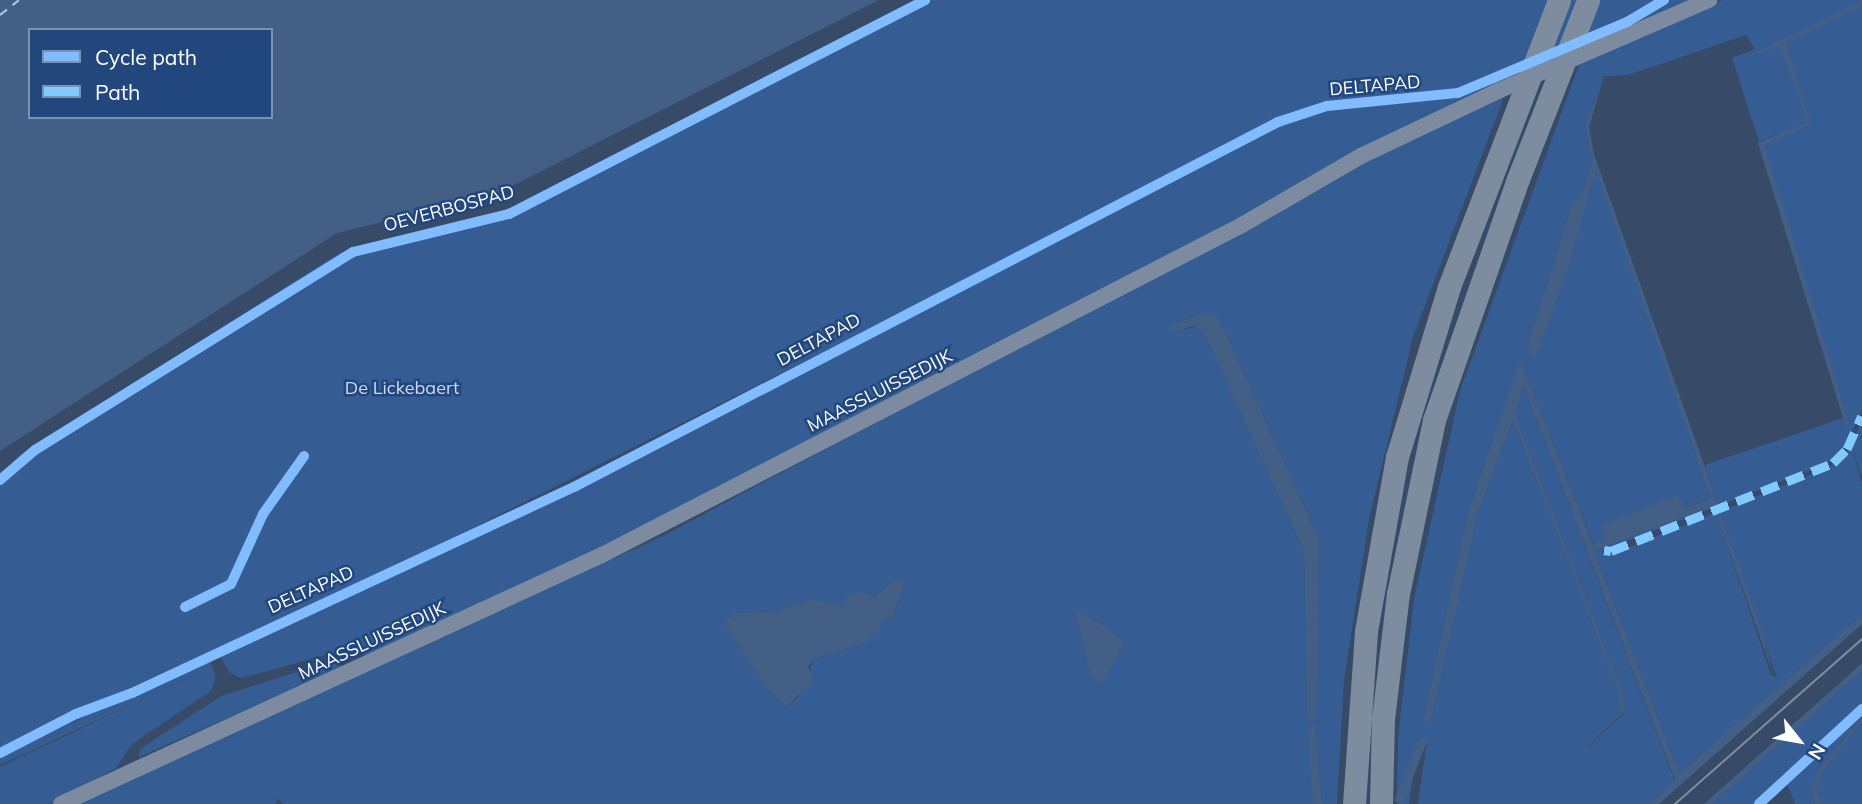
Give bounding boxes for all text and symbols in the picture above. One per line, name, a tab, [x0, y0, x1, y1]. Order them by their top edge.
legend	[28, 28, 273, 119]
text: Cycle path	[95, 44, 197, 70]
street label: DELTAPAD	[1329, 71, 1421, 101]
text: Path	[95, 79, 140, 105]
street label: OEVERBOSPAD	[381, 181, 517, 237]
street label: DELTAPAD	[774, 309, 864, 371]
street label: MAASSLUISSEDIJK	[804, 345, 956, 437]
park label: De Lickebaert	[345, 377, 459, 399]
street label: DELTAPAD	[265, 562, 357, 618]
street label: MAASSLUISSEDIJK	[295, 597, 449, 685]
north arrow	[1764, 706, 1834, 776]
text: N	[1803, 739, 1831, 764]

